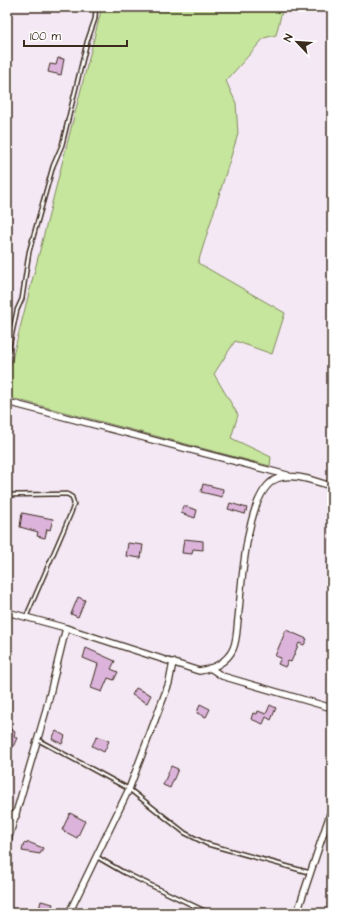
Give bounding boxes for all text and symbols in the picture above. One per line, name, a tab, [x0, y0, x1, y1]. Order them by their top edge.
scale bar	[24, 22, 127, 48]
north arrow	[277, 22, 317, 62]
text: 100 m	[30, 28, 61, 45]
text: N	[280, 32, 297, 44]

